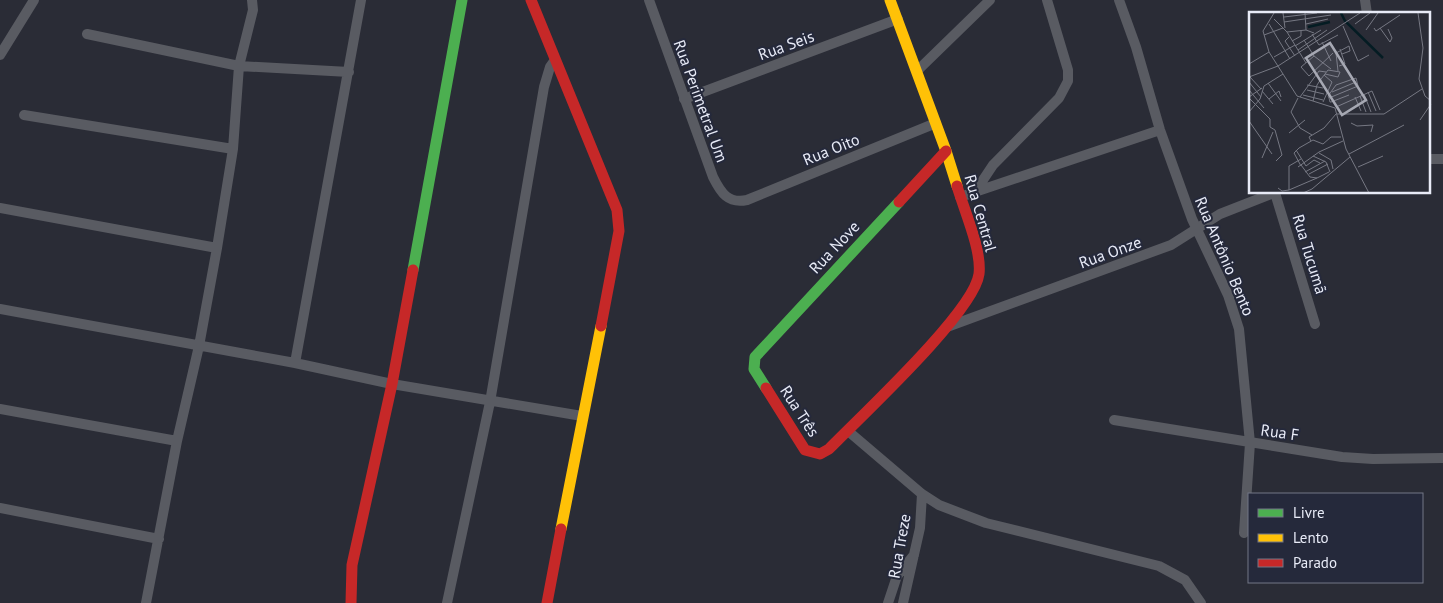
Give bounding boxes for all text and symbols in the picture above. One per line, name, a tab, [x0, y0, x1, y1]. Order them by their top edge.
inset map	[1249, 12, 1430, 194]
street label: Rua Seis	[755, 26, 817, 64]
street label: Rua Perimetral Um	[670, 37, 732, 165]
street label: Rua Oito	[800, 129, 862, 169]
street label: Rua Central	[960, 172, 1002, 254]
street label: Rua Antônio Bento	[1191, 193, 1259, 319]
street label: Rua Tucumã	[1288, 212, 1332, 296]
street label: Rua Nove	[805, 216, 863, 278]
street label: Rua Onze	[1076, 232, 1144, 272]
street label: Rua Três	[776, 382, 824, 441]
street label: Rua F	[1260, 419, 1300, 445]
legend	[1248, 493, 1423, 583]
text: Livre	[1293, 503, 1325, 522]
street label: Rua Treze	[883, 512, 915, 580]
text: Lento	[1293, 528, 1329, 547]
text: Parado	[1293, 553, 1337, 572]

